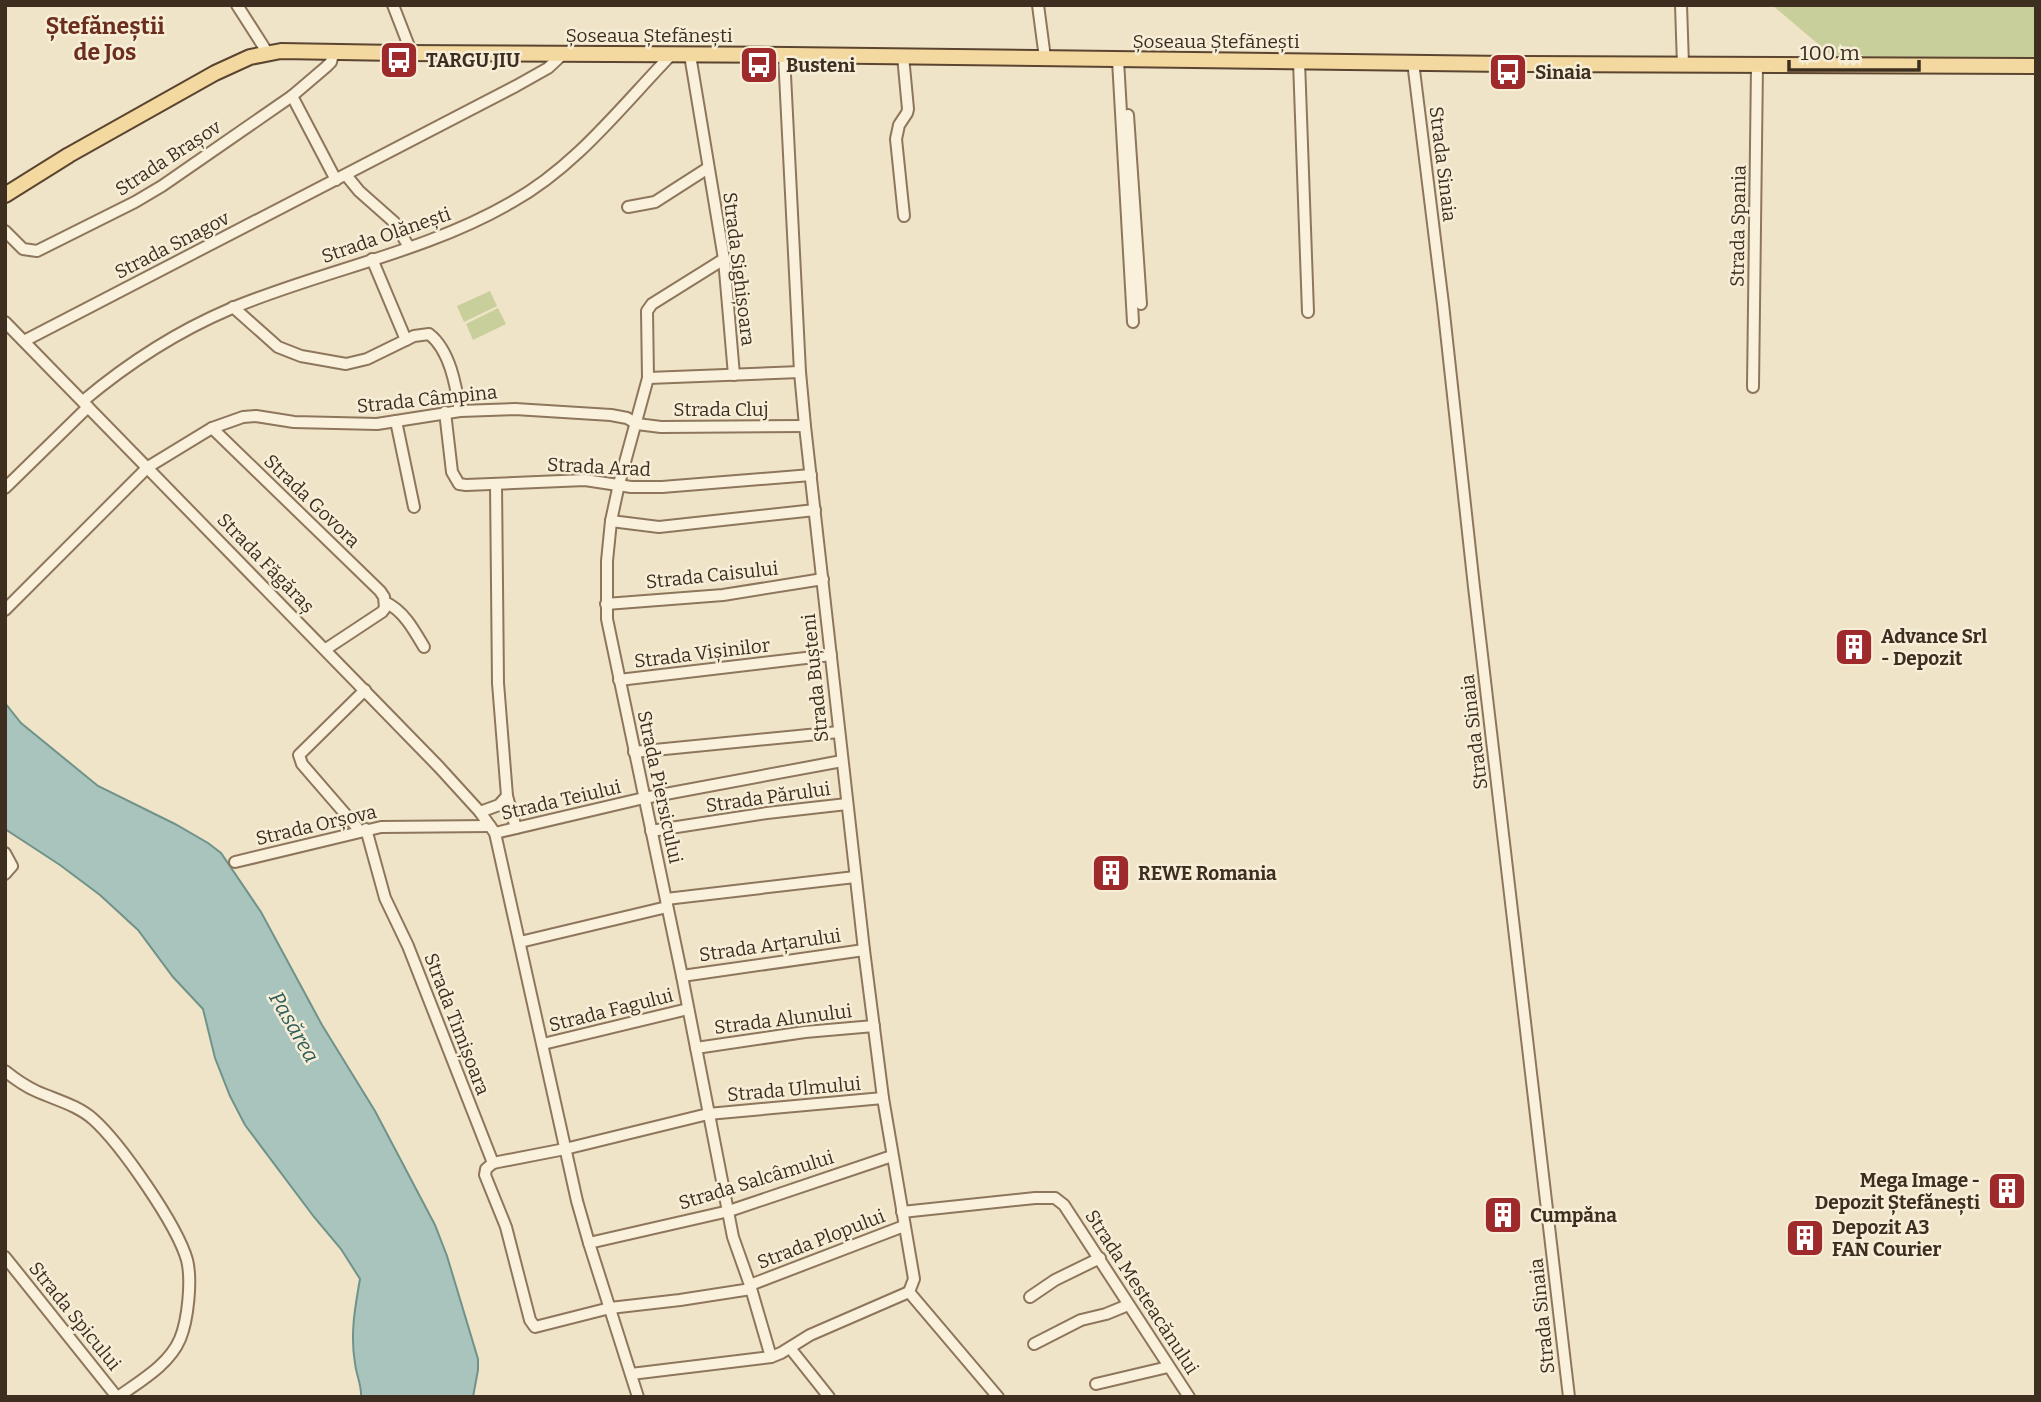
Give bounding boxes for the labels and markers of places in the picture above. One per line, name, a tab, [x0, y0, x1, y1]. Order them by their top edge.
bus stop icon: TARGU JIU	[378, 39, 420, 81]
bus stop icon: Busteni	[738, 44, 780, 86]
place label: TARGU JIU	[426, 49, 520, 72]
bus stop icon: Sinaia	[1487, 51, 1529, 93]
place label: Busteni	[786, 54, 855, 77]
place label: Sinaia	[1535, 61, 1592, 84]
place label: Advance Srl - Depozit	[1881, 625, 1987, 670]
building icon: Advance Srl - Depozit	[1833, 626, 1875, 668]
building icon: REWE Romania	[1090, 852, 1132, 894]
place label: REWE Romania	[1138, 862, 1277, 885]
place label: Mega Image - Depozit Ștefănești	[1815, 1169, 1980, 1216]
building icon: Mega Image - Depozit Ștefănești	[1986, 1170, 2028, 1212]
building icon: Cumpăna	[1482, 1194, 1524, 1236]
place label: Cumpăna	[1530, 1204, 1617, 1227]
place label: Depozit A3 FAN Courier	[1832, 1216, 1942, 1261]
building icon: Depozit A3 FAN Courier	[1784, 1217, 1826, 1259]

